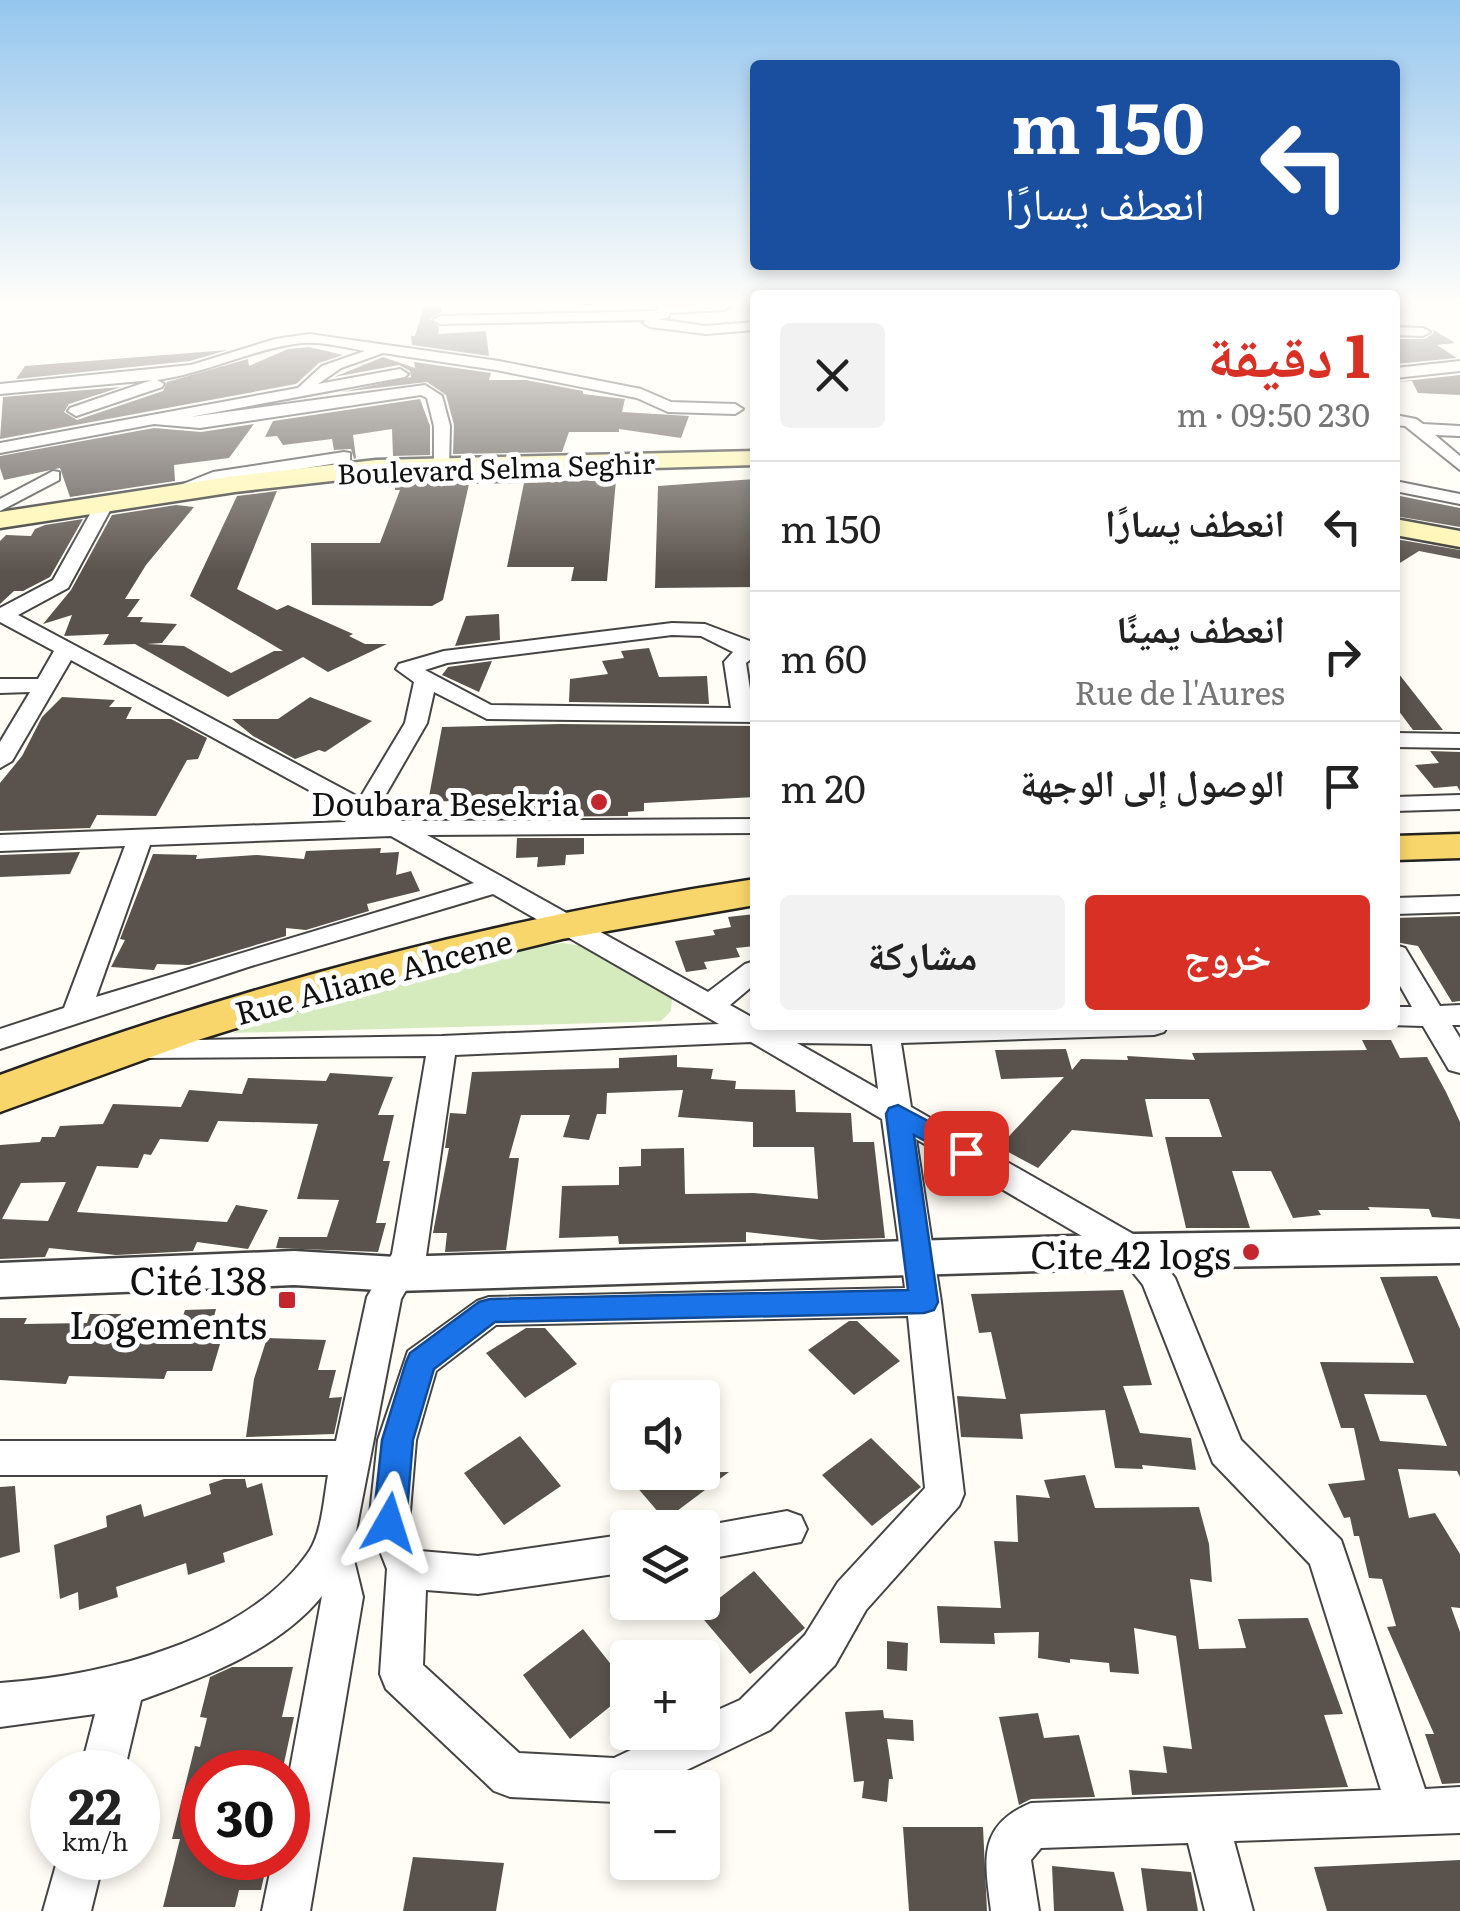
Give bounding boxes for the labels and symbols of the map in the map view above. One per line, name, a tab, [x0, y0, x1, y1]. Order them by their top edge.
street label: Boulevard Selma Seghir	[336, 440, 656, 494]
place label: Doubara Besekria	[311, 778, 580, 826]
marker: Doubara Besekria	[588, 791, 610, 813]
street label: Rue Aliane Ahcene	[229, 915, 517, 1035]
pin	[924, 1111, 1009, 1196]
place label: Cite 42 logs	[1030, 1224, 1231, 1281]
marker: Cite 42 logs	[1240, 1241, 1262, 1263]
place label: Cité 138 Logements	[69, 1250, 267, 1351]
marker: Cité 138 Logements	[276, 1289, 298, 1311]
position arrow	[337, 1471, 441, 1575]
speed limit sign: 30	[180, 1750, 310, 1880]

